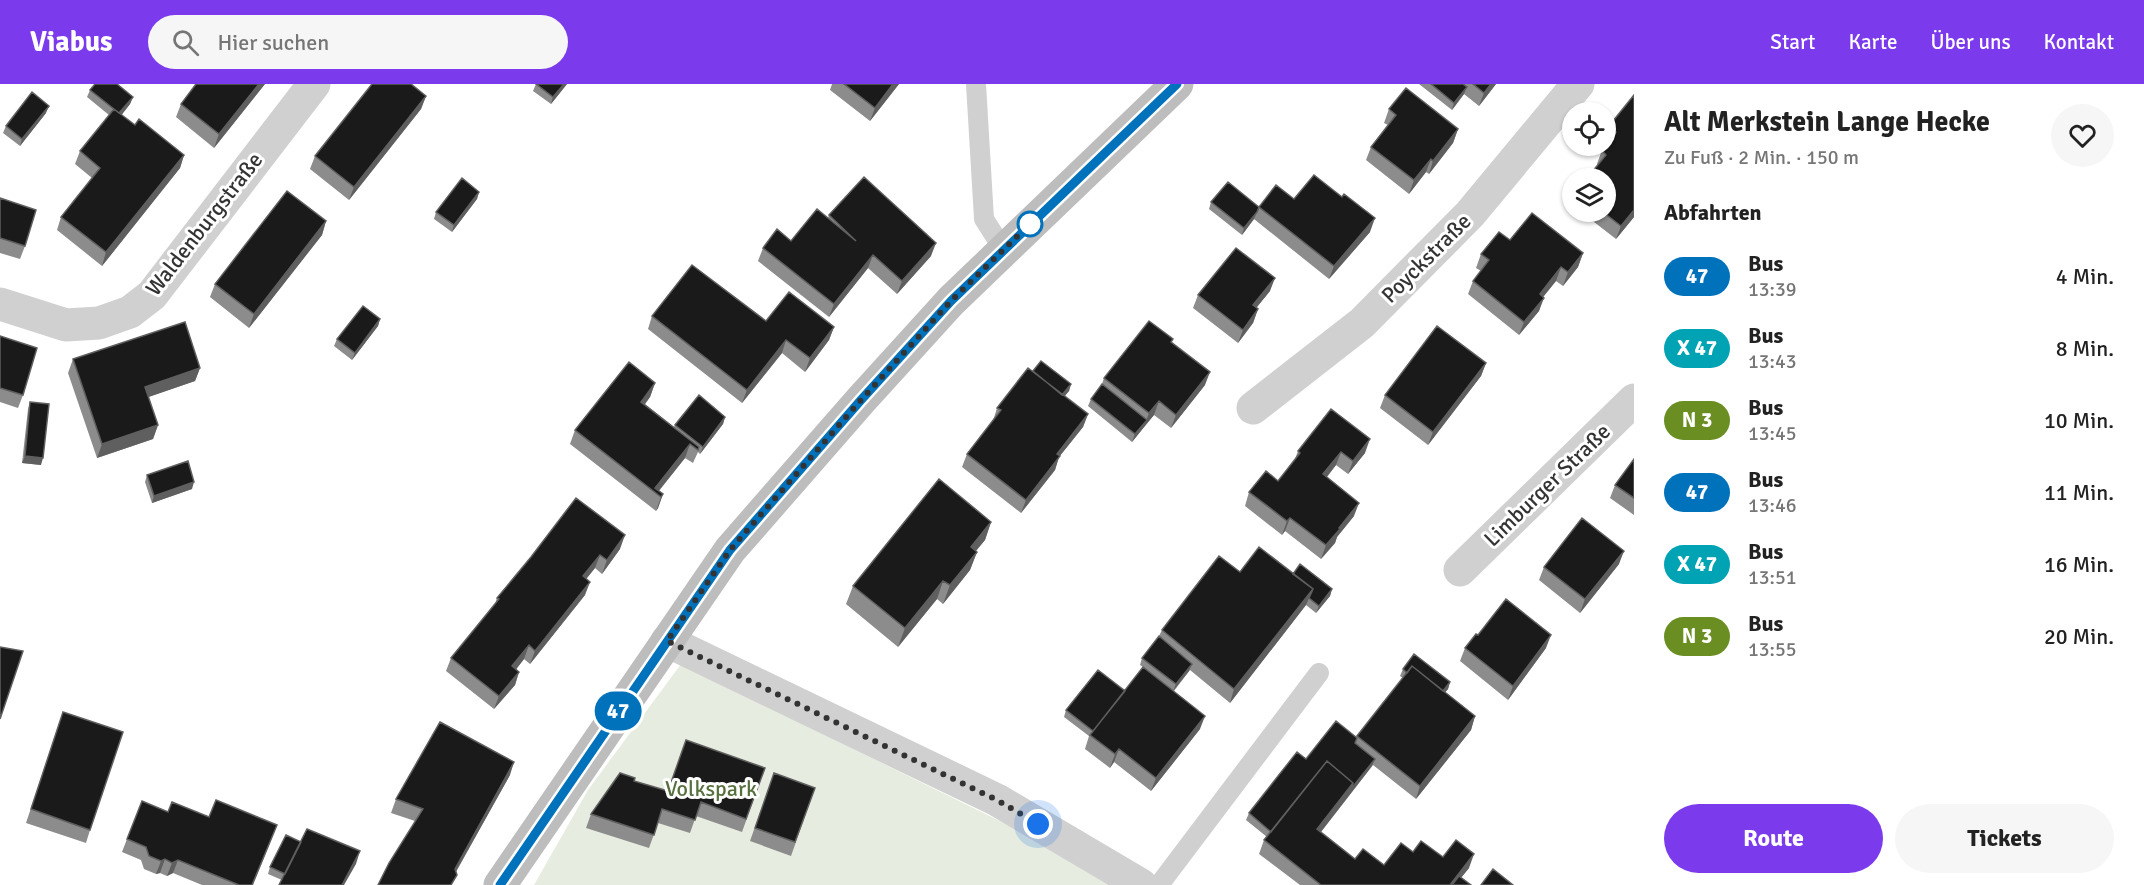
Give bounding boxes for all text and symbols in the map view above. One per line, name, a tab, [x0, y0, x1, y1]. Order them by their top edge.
search box	[148, 15, 568, 69]
text: Viabus	[30, 25, 112, 59]
icon: search	[169, 26, 202, 59]
text: Hier suchen	[217, 29, 329, 56]
text: Start	[1770, 29, 1815, 55]
text: Karte	[1848, 29, 1897, 55]
text: Über uns	[1930, 29, 2011, 55]
text: Kontakt	[2044, 29, 2114, 55]
map controls	[1562, 102, 1616, 222]
button: locate	[1562, 102, 1616, 156]
button: heart	[2051, 104, 2114, 167]
text: Alt Merkstein Lange Hecke	[1664, 105, 1990, 139]
text: Zu Fuß · 2 Min. · 150 m	[1664, 145, 1859, 170]
street label: Waldenburgstraße	[140, 147, 268, 301]
button: layers	[1562, 168, 1616, 222]
text: Abfahrten	[1664, 199, 1762, 226]
street label: Poyckstraße	[1376, 208, 1476, 308]
unlabelled marker	[1017, 211, 1043, 237]
text: Bus	[1748, 250, 1783, 277]
text: 47	[1686, 263, 1708, 289]
text: 4 Min.	[2056, 263, 2114, 290]
text: 13:39	[1748, 277, 1797, 302]
text: Bus	[1748, 322, 1783, 349]
text: X 47	[1677, 335, 1717, 361]
text: 8 Min.	[2056, 335, 2114, 362]
text: 13:43	[1748, 349, 1797, 374]
text: Bus	[1748, 394, 1783, 421]
text: N 3	[1682, 407, 1712, 433]
text: 10 Min.	[2044, 407, 2114, 434]
street label: Limburger Straße	[1478, 418, 1616, 552]
text: 13:45	[1748, 421, 1797, 446]
text: Bus	[1748, 466, 1783, 493]
text: 47	[1686, 479, 1708, 505]
text: 11 Min.	[2044, 479, 2114, 506]
text: 13:46	[1748, 493, 1797, 518]
text: Bus	[1748, 538, 1783, 565]
text: X 47	[1677, 551, 1717, 577]
text: 16 Min.	[2044, 551, 2114, 578]
text: 13:51	[1748, 565, 1797, 590]
text: Bus	[1748, 610, 1783, 637]
text: N 3	[1682, 623, 1712, 649]
text: 20 Min.	[2044, 623, 2114, 650]
text: 13:55	[1748, 637, 1797, 662]
line badge: 47	[591, 692, 645, 730]
text: 47	[607, 698, 629, 724]
park label: Volkspark	[665, 775, 757, 802]
button: Route	[1664, 804, 1883, 873]
button: Tickets	[1895, 804, 2114, 873]
your location	[1023, 809, 1053, 839]

